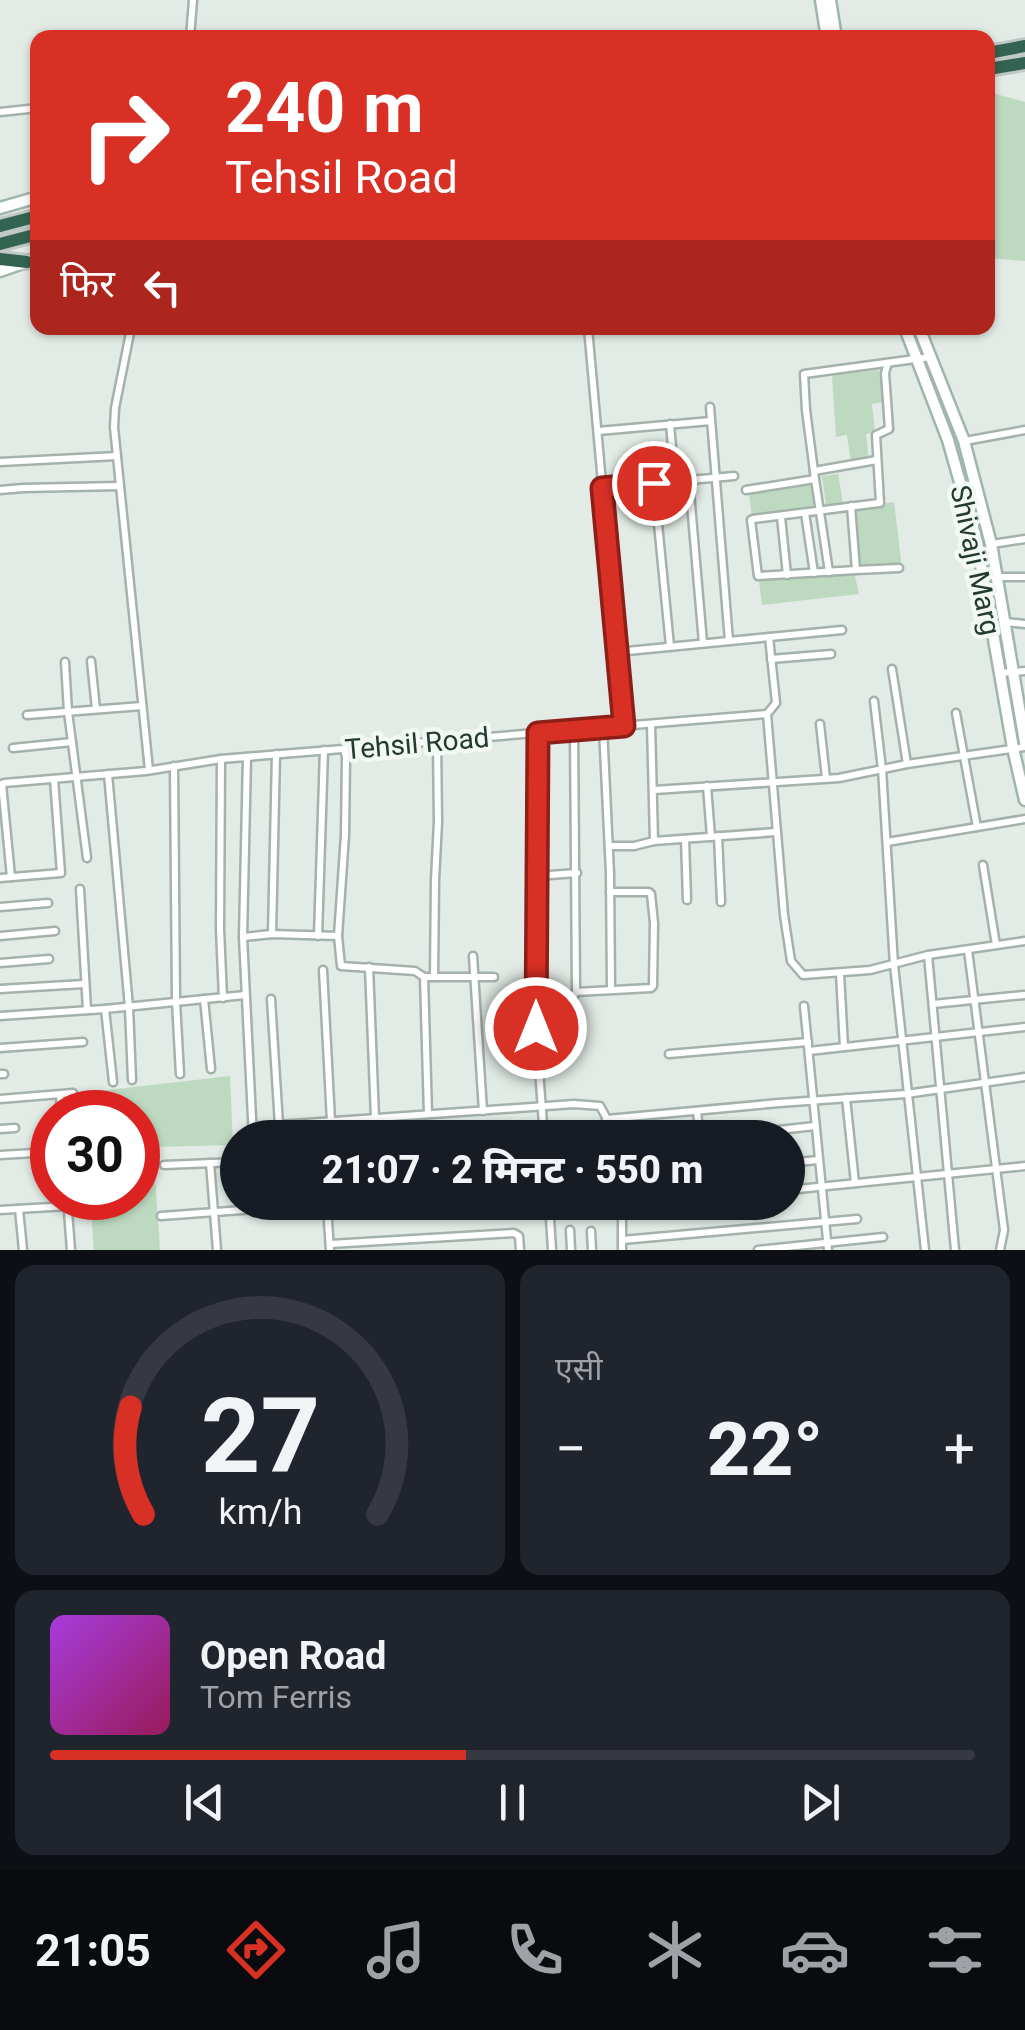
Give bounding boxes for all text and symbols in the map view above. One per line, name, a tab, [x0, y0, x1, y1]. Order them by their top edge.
text: 240 m	[225, 67, 424, 149]
icon: right	[60, 70, 190, 200]
text: Tehsil Road	[225, 151, 458, 204]
icon: left	[135, 260, 190, 315]
text: फिर	[60, 262, 115, 306]
pin	[612, 441, 697, 526]
icon: arrive	[627, 456, 682, 511]
street label: Shivaji Marg	[944, 482, 1008, 638]
street label: Tehsil Road	[343, 721, 491, 766]
position arrow	[484, 976, 588, 1080]
speed limit sign: 30	[30, 1090, 160, 1220]
text: 21:07 · 2 मिनट · 550 m	[322, 1148, 703, 1192]
text: एसी	[555, 1350, 603, 1388]
text: 27	[200, 1376, 320, 1497]
text: 22°	[707, 1405, 823, 1493]
text: −	[555, 1417, 586, 1481]
text: +	[944, 1417, 975, 1481]
text: km/h	[218, 1491, 302, 1533]
text: Open Road	[200, 1634, 386, 1678]
text: Tom Ferris	[200, 1678, 352, 1716]
icon: previous	[177, 1775, 232, 1830]
icon: pause	[485, 1775, 540, 1830]
icon: next	[793, 1775, 848, 1830]
icon: directions	[221, 1915, 291, 1985]
icon: music	[361, 1915, 431, 1985]
icon: phone	[500, 1915, 570, 1985]
icon: climate	[640, 1915, 710, 1985]
icon: car	[780, 1915, 850, 1985]
icon: filters	[920, 1915, 990, 1985]
text: 21:05	[35, 1924, 151, 1977]

